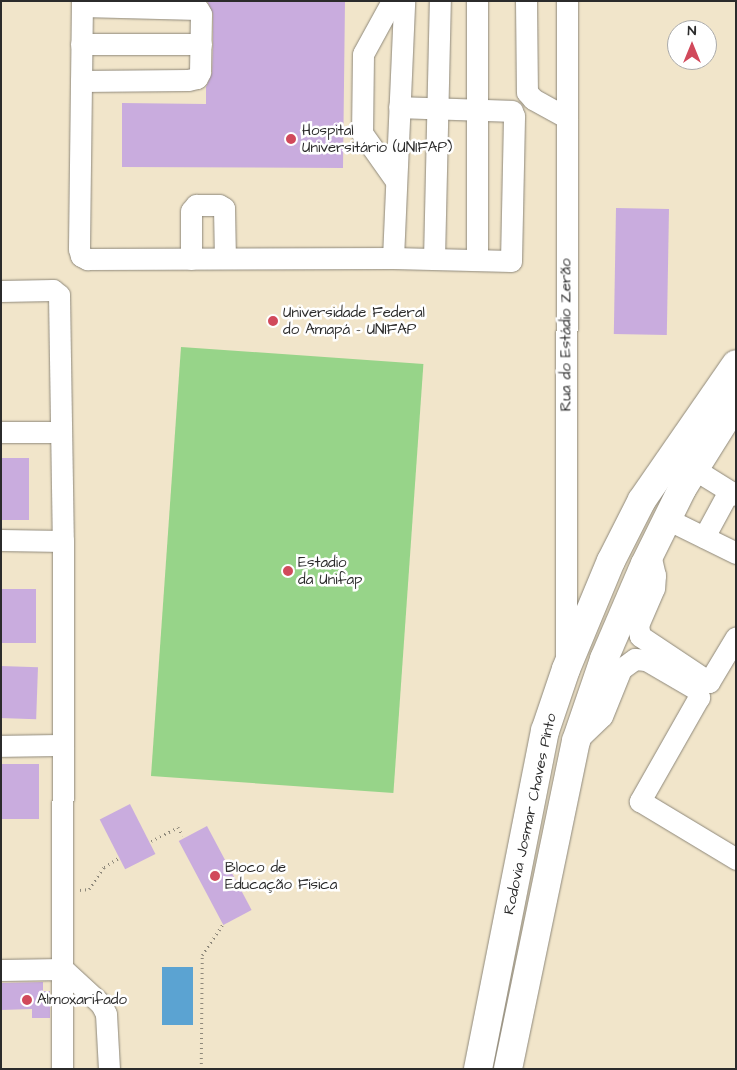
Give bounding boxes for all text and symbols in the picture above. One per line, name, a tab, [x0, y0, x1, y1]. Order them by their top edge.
north arrow	[667, 20, 717, 70]
text: N	[688, 21, 696, 41]
place label: Hospital Universitário (UNIFAP)	[302, 121, 452, 156]
marker: Hospital Universitário (UNIFAP)	[284, 132, 298, 146]
street label: Rua do Estádio Zerão	[557, 259, 575, 411]
place label: Universidade Federal do Amapá - UNIFAP	[283, 303, 425, 338]
marker: Universidade Federal do Amapá - UNIFAP	[267, 315, 279, 327]
place label: Estadio da Unifap	[298, 553, 362, 588]
marker: Estadio da Unifap	[282, 565, 294, 577]
street label: Rodovia Josmar Chaves Pinto	[500, 712, 560, 916]
place label: Bloco de Educação Física	[225, 858, 337, 893]
marker: Bloco de Educação Física	[209, 870, 221, 882]
place label: Almoxarifado	[37, 991, 127, 1009]
marker: Almoxarifado	[21, 994, 33, 1006]

